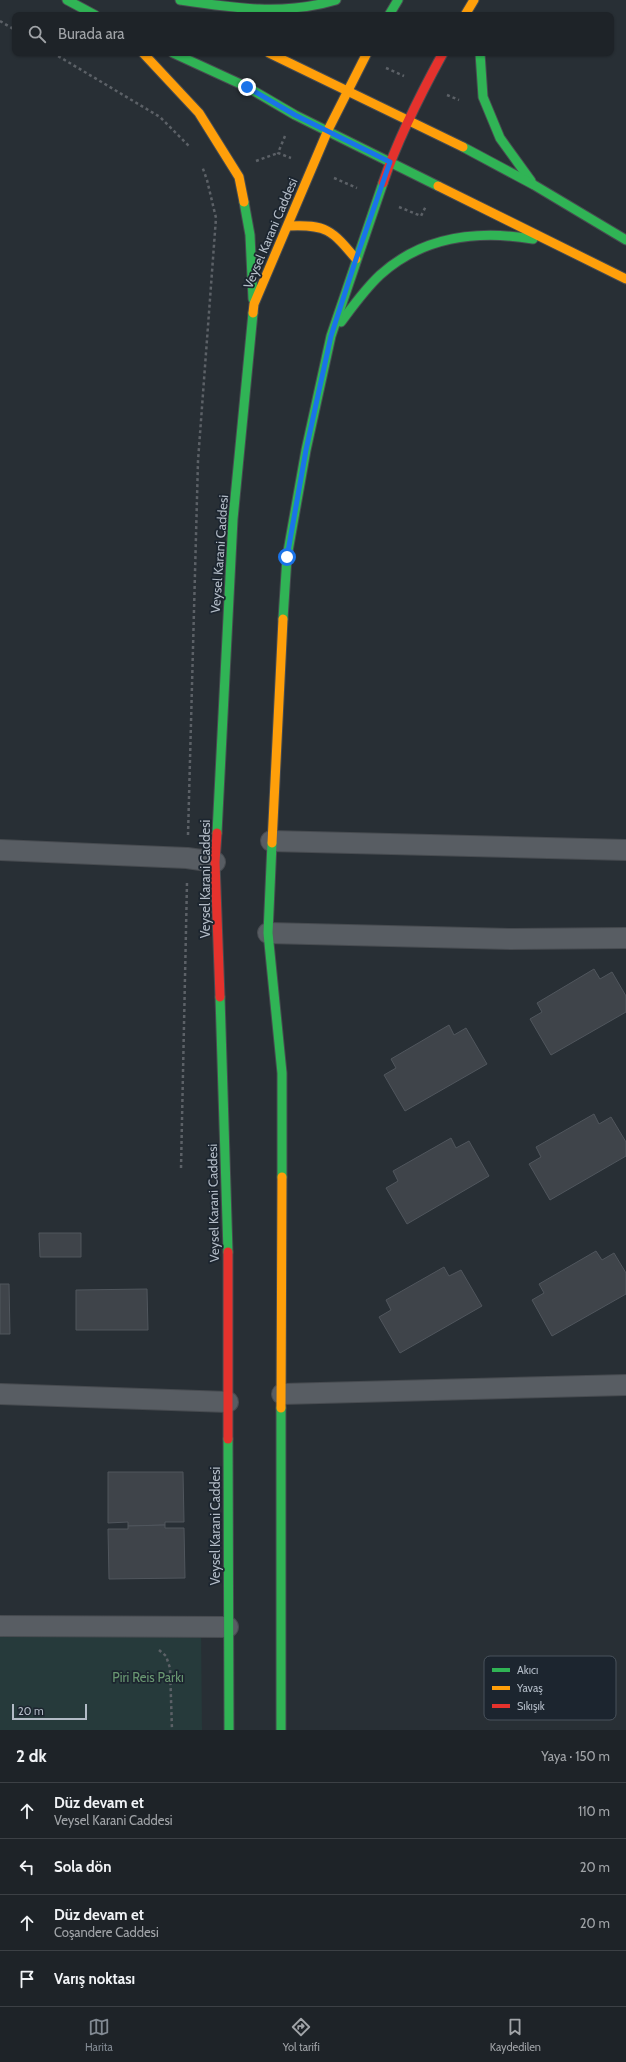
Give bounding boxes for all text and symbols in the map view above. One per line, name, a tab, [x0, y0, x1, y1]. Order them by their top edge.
search box	[12, 12, 614, 56]
icon: search	[26, 23, 48, 45]
text: Burada ara	[58, 25, 125, 43]
route end	[238, 78, 256, 96]
street label: Veysel Karani Caddesi	[239, 175, 301, 291]
street label: Veysel Karani Caddesi	[207, 494, 231, 614]
route start	[278, 548, 296, 566]
street label: Veysel Karani Caddesi	[197, 820, 213, 938]
street label: Veysel Karani Caddesi	[204, 1144, 222, 1262]
street label: Veysel Karani Caddesi	[207, 1467, 223, 1585]
legend	[484, 1656, 616, 1720]
text: Akıcı	[517, 1663, 538, 1677]
park label: Piri Reis Parkı	[112, 1669, 184, 1685]
text: Yavaş	[516, 1681, 543, 1695]
text: Sıkışık	[517, 1699, 545, 1713]
scale bar	[12, 1702, 87, 1721]
text: 20 m	[18, 1704, 44, 1718]
text: 2 dk	[16, 1746, 47, 1766]
text: Yaya · 150 m	[541, 1748, 610, 1764]
text: Düz devam et	[54, 1794, 144, 1812]
icon: ahead	[16, 1800, 38, 1822]
text: 110 m	[578, 1803, 610, 1819]
text: Veysel Karani Caddesi	[54, 1812, 173, 1828]
icon: left	[16, 1856, 38, 1878]
text: Sola dön	[54, 1858, 111, 1876]
text: 20 m	[580, 1859, 610, 1875]
text: Düz devam et	[54, 1906, 144, 1924]
icon: ahead	[16, 1912, 38, 1934]
text: 20 m	[580, 1915, 610, 1931]
text: Coşandere Caddesi	[54, 1924, 159, 1940]
icon: arrive	[16, 1968, 38, 1990]
text: Varış noktası	[54, 1970, 135, 1988]
tab: Harita	[85, 2016, 113, 2054]
tab: Yol tarifi	[283, 2016, 320, 2054]
tab: Kaydedilen	[490, 2016, 541, 2054]

